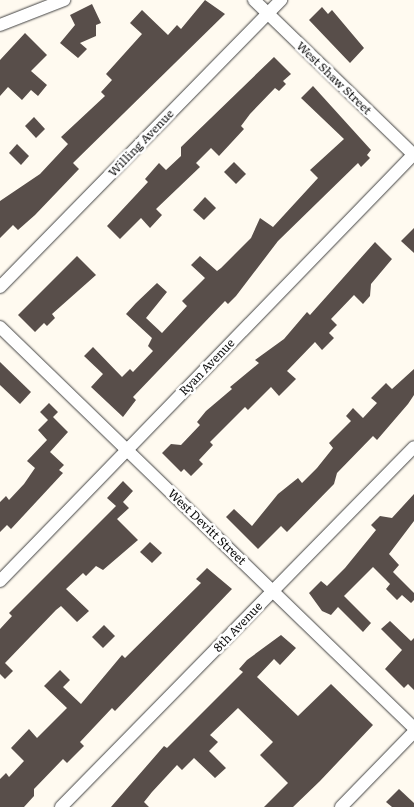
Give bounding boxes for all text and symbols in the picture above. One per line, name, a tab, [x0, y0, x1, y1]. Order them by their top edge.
street label: West Shaw Street	[293, 38, 375, 118]
street label: Willing Avenue	[105, 106, 177, 180]
street label: Ryan Avenue	[176, 336, 238, 398]
street label: West Devitt Street	[165, 486, 249, 568]
street label: 8th Avenue	[211, 599, 265, 655]

